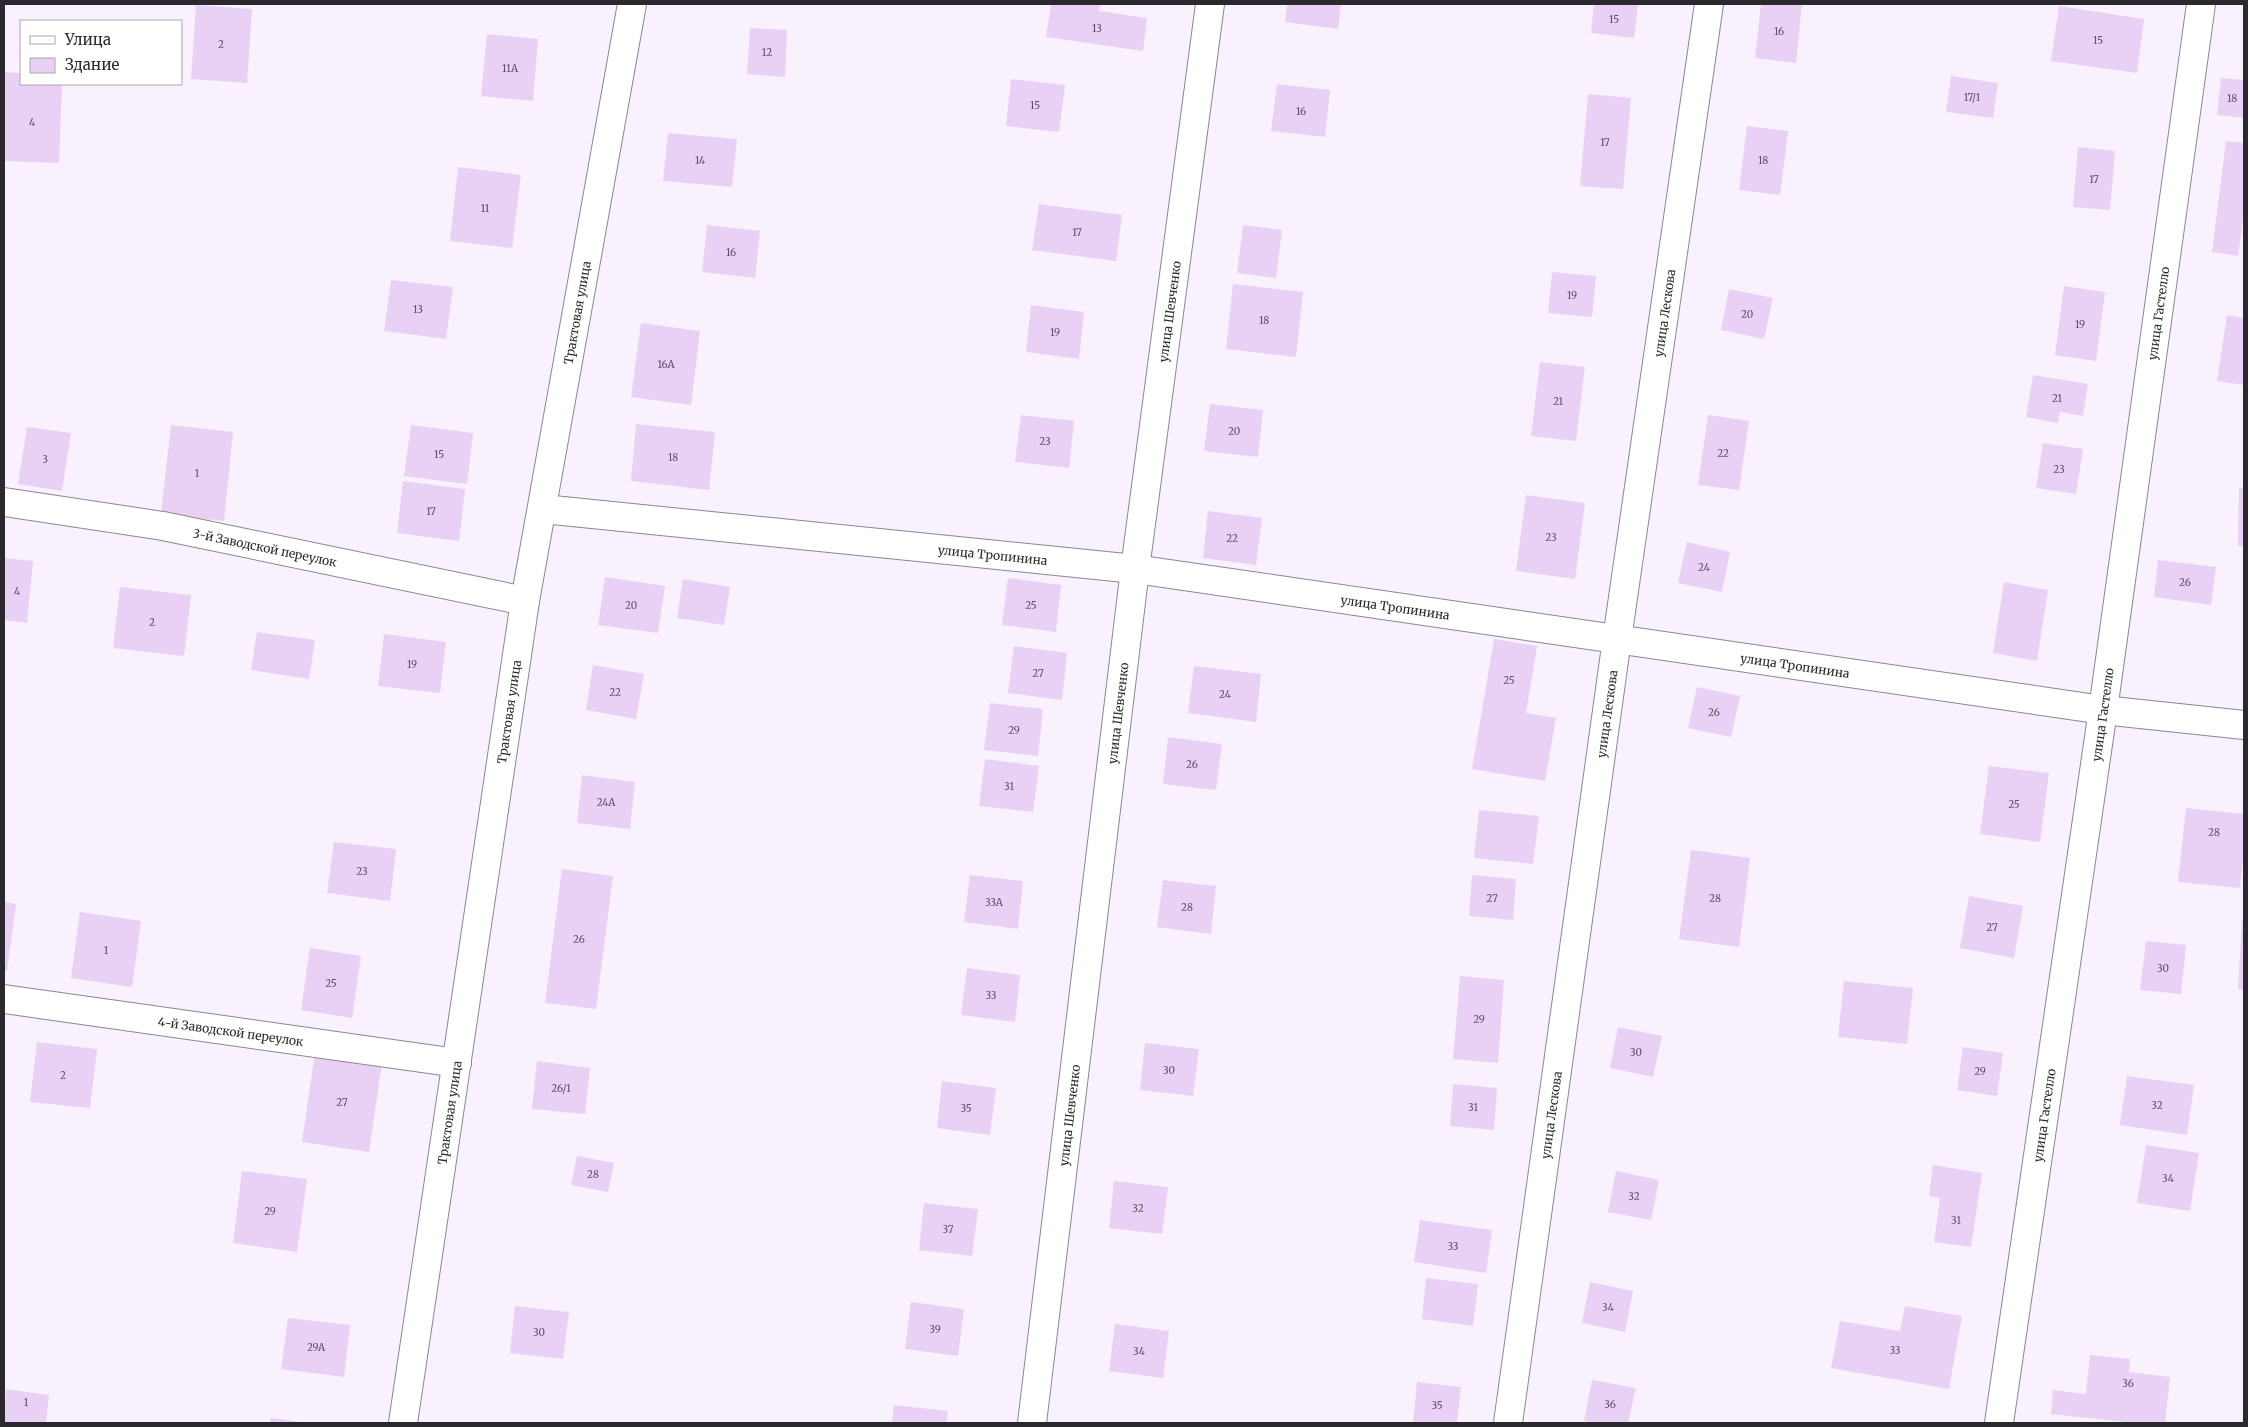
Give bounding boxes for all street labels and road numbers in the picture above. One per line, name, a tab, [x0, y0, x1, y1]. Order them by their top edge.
street label: Трактовая улица	[560, 259, 593, 365]
street label: улица Шевченко	[1155, 260, 1183, 363]
street label: улица Гастелло	[2144, 266, 2172, 361]
street label: улица Лескова	[1650, 267, 1678, 358]
street label: 3-й Заводской переулок	[192, 525, 339, 569]
street label: улица Тропинина	[937, 542, 1049, 568]
street label: улица Тропинина	[1340, 592, 1451, 622]
street label: улица Тропинина	[1739, 650, 1851, 681]
street label: Трактовая улица	[493, 658, 524, 765]
street label: улица Шевченко	[1104, 662, 1131, 765]
street label: улица Гастелло	[2088, 667, 2116, 762]
street label: улица Лескова	[1593, 668, 1620, 759]
street label: 4-й Заводской переулок	[157, 1013, 305, 1049]
street label: Трактовая улица	[434, 1059, 464, 1165]
street label: улица Шевченко	[1056, 1064, 1083, 1167]
street label: улица Гастелло	[2030, 1067, 2058, 1163]
street label: улица Лескова	[1537, 1069, 1564, 1160]

